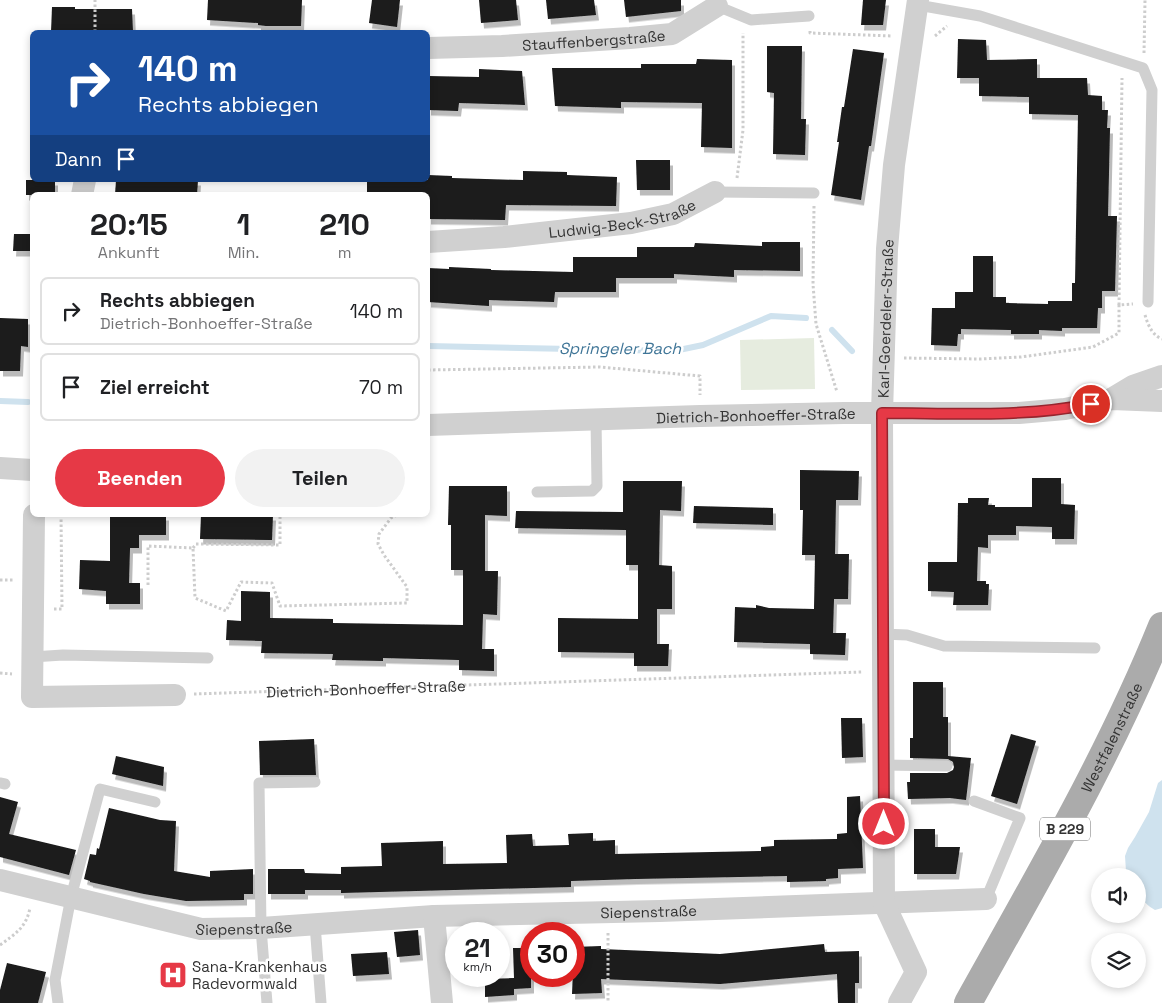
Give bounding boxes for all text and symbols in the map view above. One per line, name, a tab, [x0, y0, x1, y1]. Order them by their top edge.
street label: Stauffenbergstraße	[522, 25, 666, 54]
text: 140 m	[138, 47, 238, 91]
icon: right	[55, 50, 120, 115]
text: Rechts abbiegen	[138, 90, 319, 118]
icon: arrive	[112, 145, 140, 173]
text: Dann	[55, 147, 102, 172]
street label: Ludwig-Beck-Straße	[548, 194, 699, 242]
text: 20:15	[90, 205, 168, 244]
text: 1	[237, 205, 250, 244]
text: 210	[319, 205, 370, 244]
street label: Karl-Goerdeler-Straße	[873, 238, 897, 398]
text: Ankunft	[98, 242, 160, 263]
text: Min.	[228, 242, 259, 263]
text: m	[338, 242, 352, 263]
text: Rechts abbiegen	[100, 288, 255, 313]
icon: right	[57, 297, 85, 325]
text: 140 m	[350, 299, 403, 324]
text: Dietrich-Bonhoeffer-Straße	[100, 313, 313, 334]
water label: Springeler Bach	[559, 338, 682, 359]
icon: arrive	[57, 373, 85, 401]
text: Ziel erreicht	[100, 375, 210, 400]
text: 70 m	[359, 375, 403, 400]
pin	[1070, 383, 1112, 425]
icon: arrive	[1077, 390, 1105, 418]
street label: Dietrich-Bonhoeffer-Straße	[656, 403, 856, 427]
button: Beenden	[55, 449, 225, 507]
button: Teilen	[235, 449, 405, 507]
street label: Dietrich-Bonhoeffer-Straße	[266, 676, 466, 701]
street label: Westfalenstraße	[1076, 679, 1146, 795]
position arrow	[857, 797, 909, 849]
road number: B 229	[1040, 818, 1090, 841]
map controls	[1091, 868, 1146, 988]
button: sound	[1091, 868, 1146, 923]
street label: Siepenstraße	[600, 900, 697, 922]
street label: Siepenstraße	[194, 916, 293, 939]
speed limit sign: 30	[520, 922, 585, 987]
text: 21	[464, 932, 491, 964]
button: layers	[1091, 933, 1146, 988]
place label: Sana-Krankenhaus Radevormwald	[192, 957, 327, 993]
text: km/h	[463, 959, 492, 975]
hospital icon: Sana-Krankenhaus Radevormwald	[158, 960, 188, 990]

